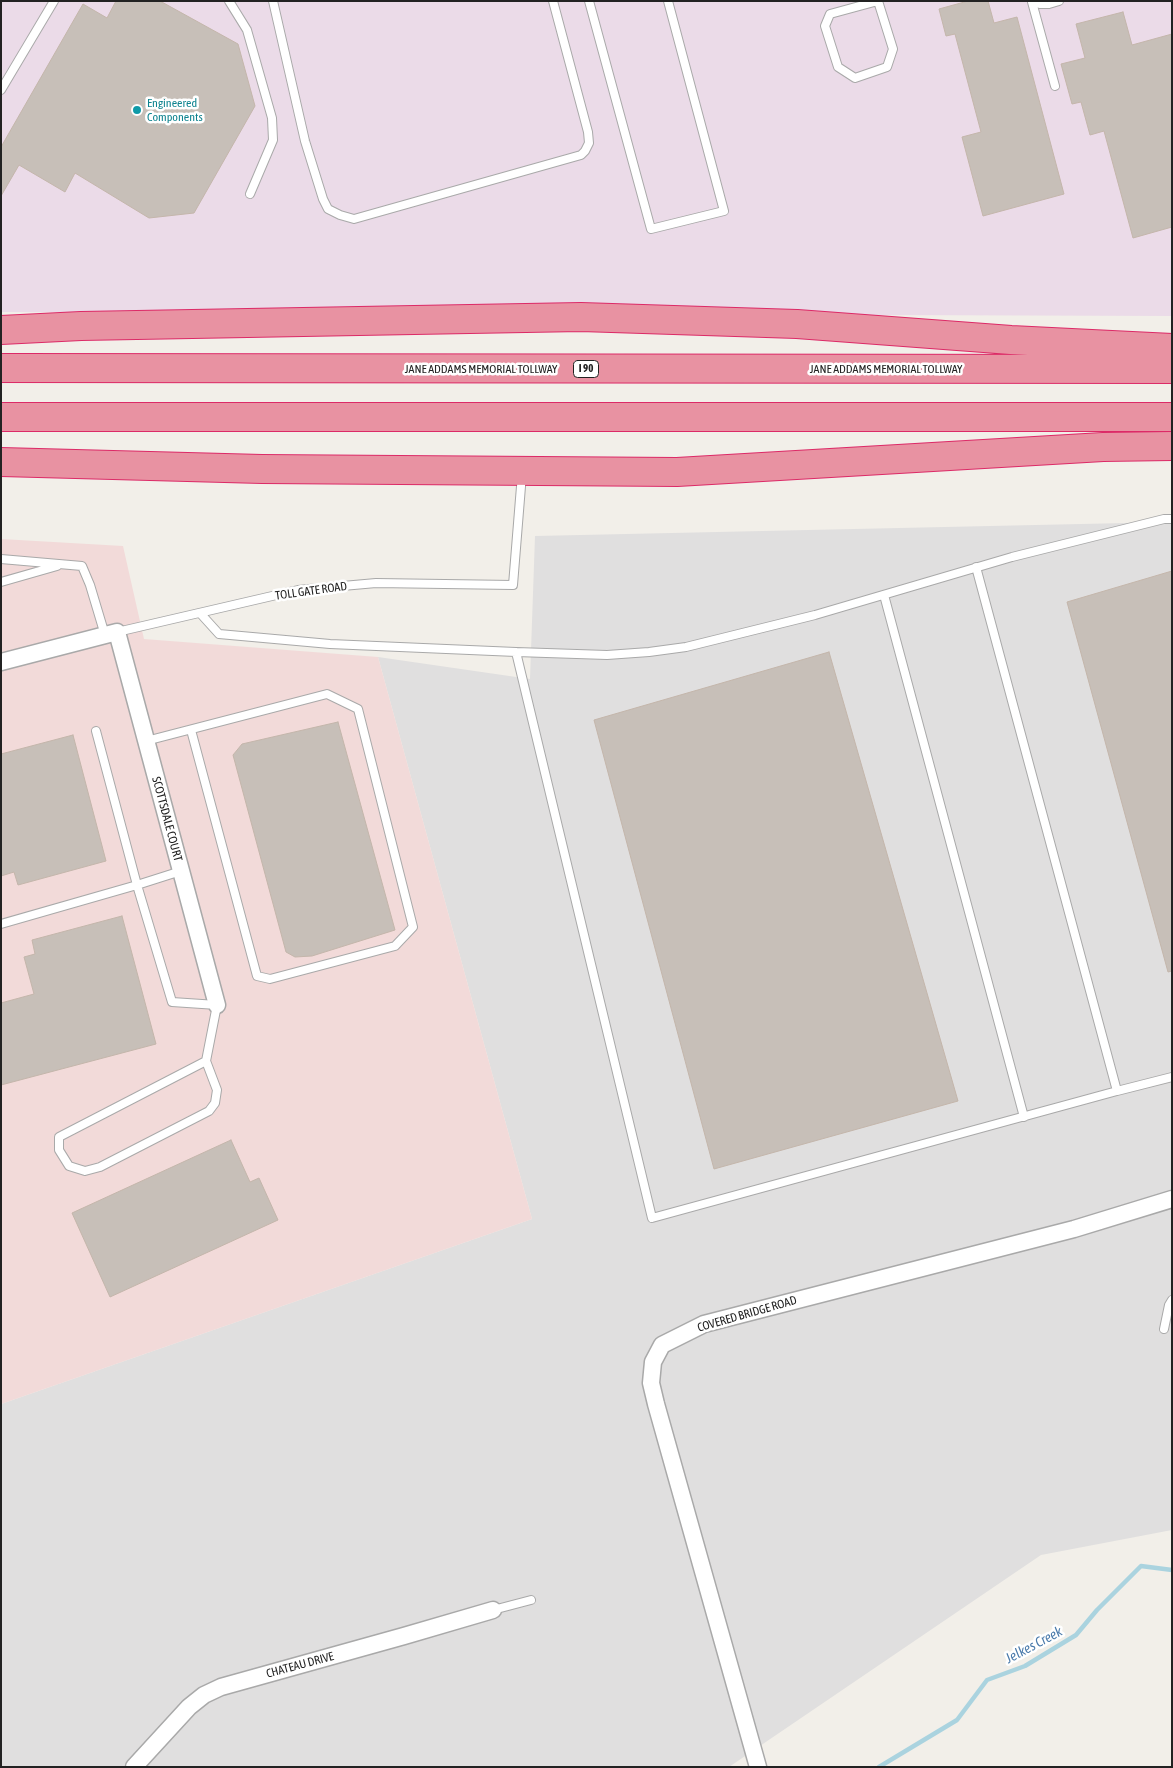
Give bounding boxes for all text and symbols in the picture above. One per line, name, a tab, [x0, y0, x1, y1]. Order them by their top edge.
place label: Engineered Components	[147, 96, 203, 124]
marker: Engineered Components	[131, 104, 143, 116]
road number: I 90	[574, 360, 598, 378]
street label: JANE ADDAMS MEMORIAL TOLLWAY	[405, 362, 557, 376]
street label: JANE ADDAMS MEMORIAL TOLLWAY	[810, 362, 962, 376]
street label: TOLL GATE ROAD	[274, 579, 348, 603]
street label: SCOTTSDALE COURT	[149, 775, 185, 863]
street label: COVERED BRIDGE ROAD	[696, 1293, 798, 1335]
water label: Jelkes Creek	[1003, 1623, 1065, 1667]
street label: CHATEAU DRIVE	[265, 1649, 335, 1681]

